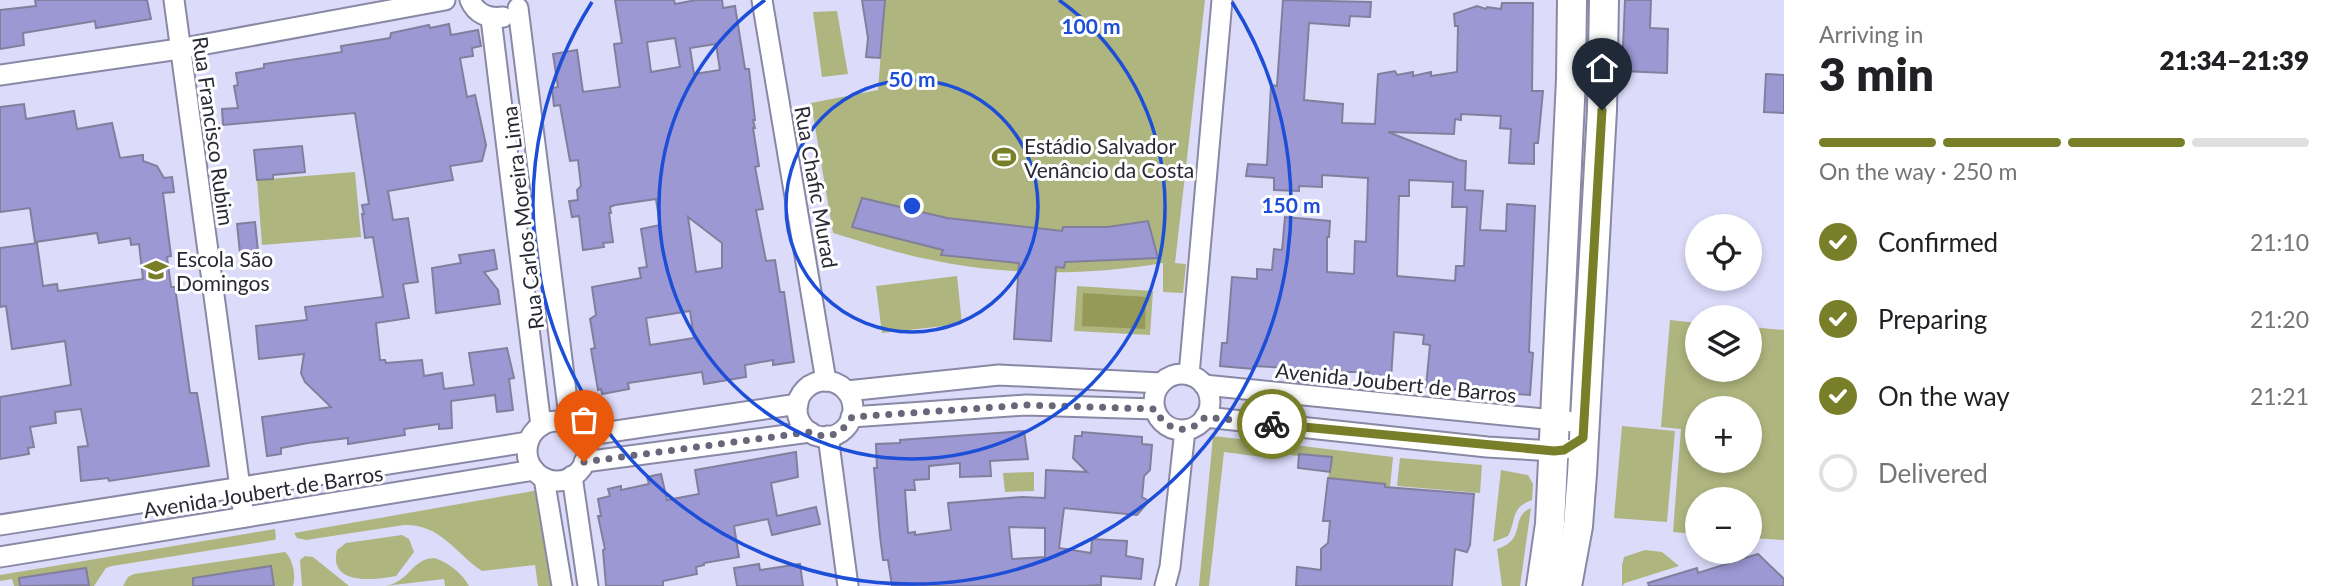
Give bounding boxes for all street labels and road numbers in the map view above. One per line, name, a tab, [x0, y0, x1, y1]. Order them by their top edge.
street label: Rua Francisco Rubim	[188, 35, 240, 227]
street label: Rua Chafic Murad	[790, 104, 844, 270]
street label: Rua Carlos Moreira Lima	[496, 105, 548, 331]
street label: Avenida Joubert de Barros	[1274, 357, 1518, 407]
street label: Avenida Joubert de Barros	[141, 460, 385, 522]

